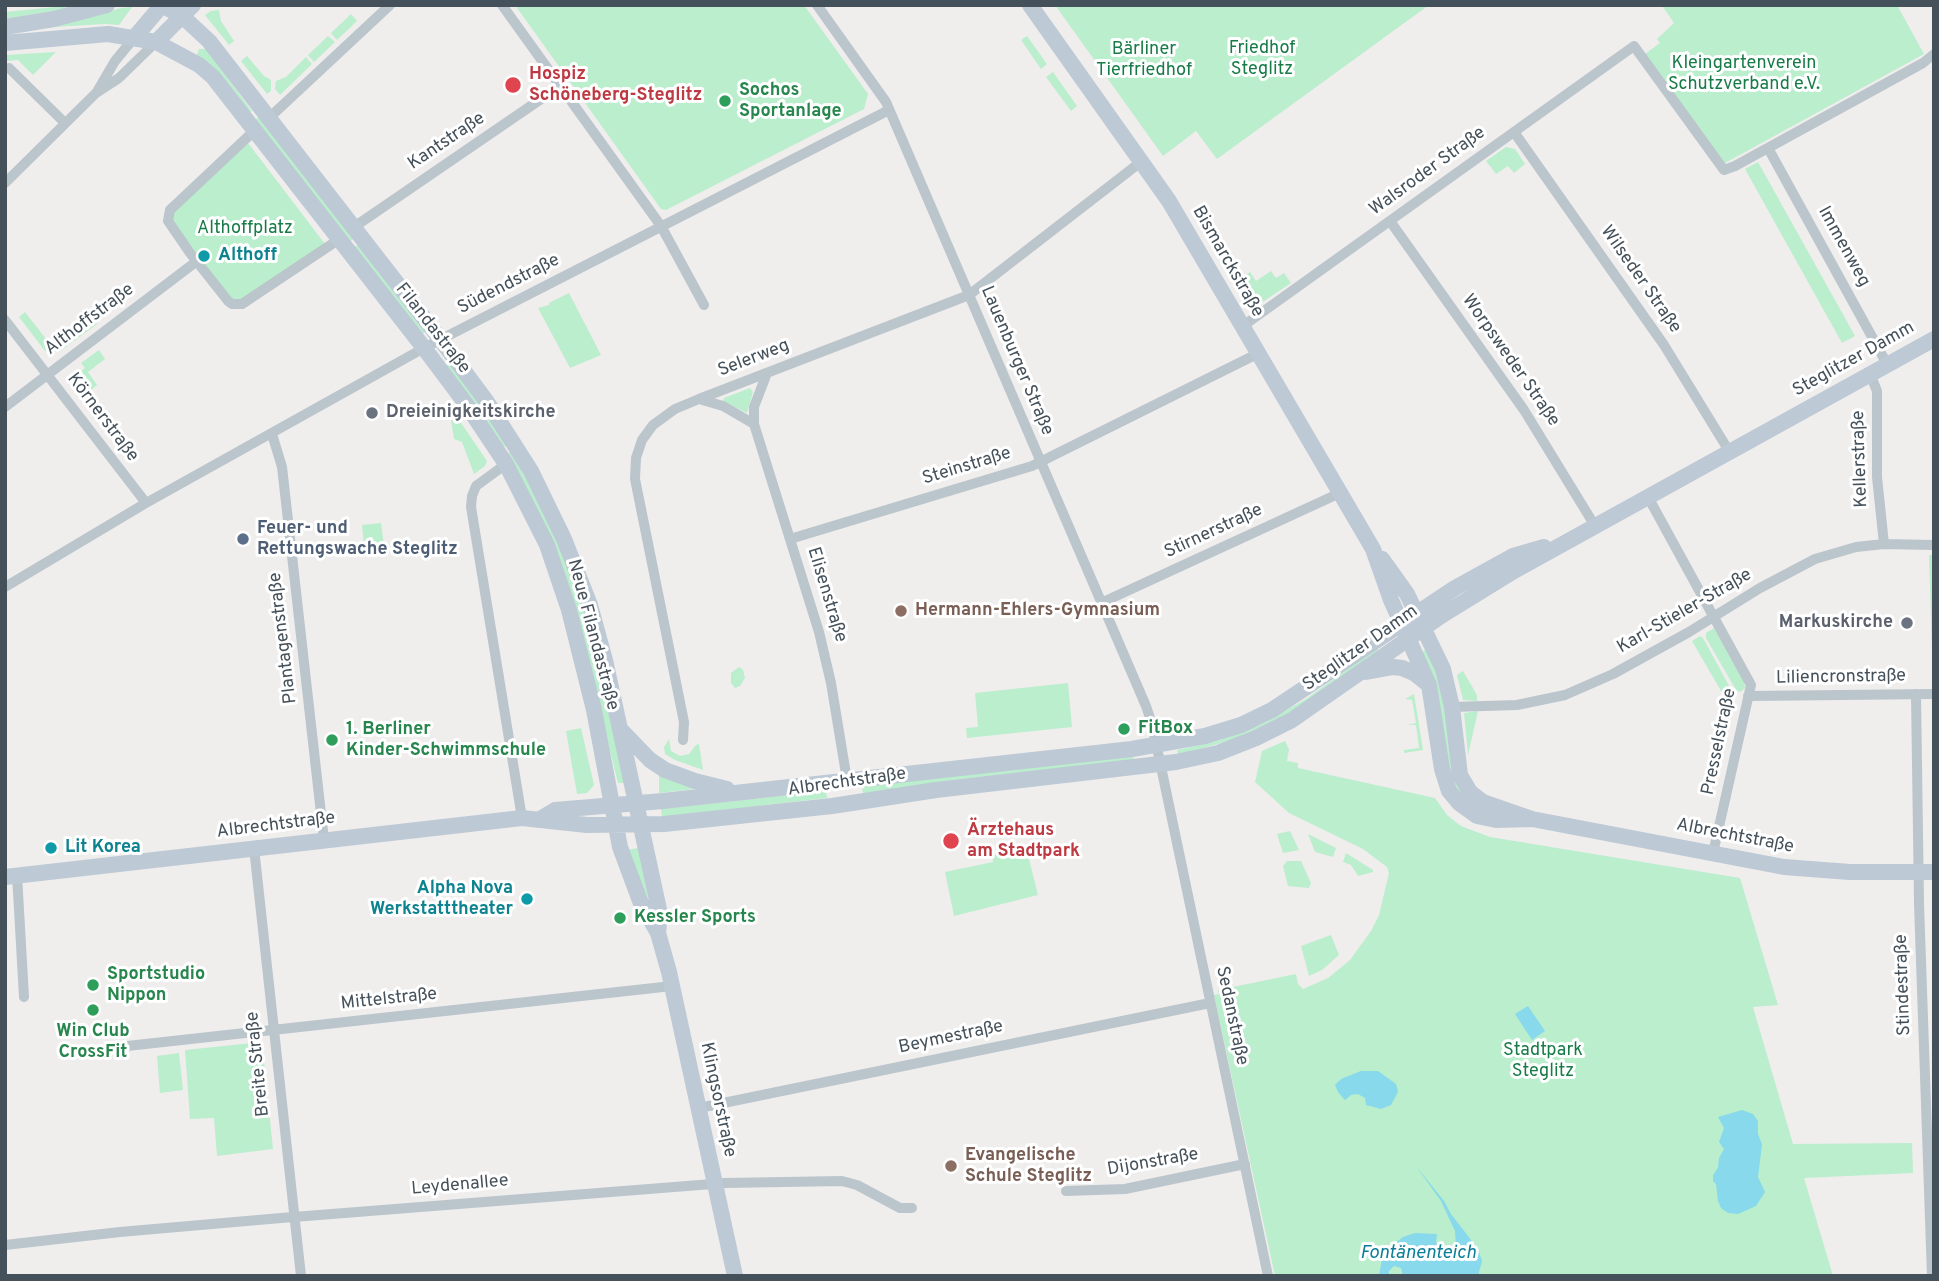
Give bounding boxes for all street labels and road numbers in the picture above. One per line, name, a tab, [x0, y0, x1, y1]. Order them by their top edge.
street label: Kantstraße	[405, 108, 489, 176]
street label: Walsroder Straße	[1366, 123, 1490, 221]
street label: Bismarckstraße	[1186, 203, 1268, 321]
street label: Immenweg	[1812, 203, 1874, 291]
street label: Wilseder Straße	[1595, 222, 1685, 338]
street label: Südendstraße	[454, 250, 564, 320]
street label: Althoffstraße	[41, 279, 139, 361]
street label: Filandastraße	[390, 279, 474, 379]
street label: Lauenburger Straße	[975, 283, 1057, 439]
street label: Worpsweder Straße	[1456, 291, 1564, 431]
street label: Steglitzer Damm	[1789, 318, 1919, 402]
street label: Selerweg	[715, 336, 793, 382]
street label: Körnerstraße	[62, 369, 142, 467]
street label: Kellerstraße	[1849, 410, 1873, 508]
street label: Steinstraße	[920, 443, 1014, 491]
street label: Stirnerstraße	[1162, 500, 1266, 564]
street label: Elisenstraße	[801, 545, 851, 645]
street label: Neue Filandastraße	[561, 557, 623, 713]
street label: Karl-Stieler-Straße	[1614, 565, 1756, 659]
street label: Plantagenstraße	[265, 571, 303, 705]
street label: Steglitzer Damm	[1299, 601, 1423, 697]
street label: Liliencronstraße	[1776, 666, 1906, 690]
street label: Presselstraße	[1698, 687, 1742, 797]
street label: Albrechtstraße	[787, 764, 907, 802]
street label: Albrechtstraße	[216, 808, 336, 844]
street label: Albrechtstraße	[1674, 815, 1796, 859]
street label: Stindestraße	[1891, 934, 1917, 1036]
street label: Sedanstraße	[1210, 965, 1252, 1067]
street label: Mittelstraße	[340, 984, 438, 1016]
street label: Breite Straße	[243, 1010, 275, 1118]
street label: Beymestraße	[897, 1016, 1005, 1060]
street label: Klingsorstraße	[694, 1041, 740, 1159]
street label: Dijonstraße	[1106, 1144, 1200, 1182]
street label: Leydenallee	[410, 1171, 510, 1201]

